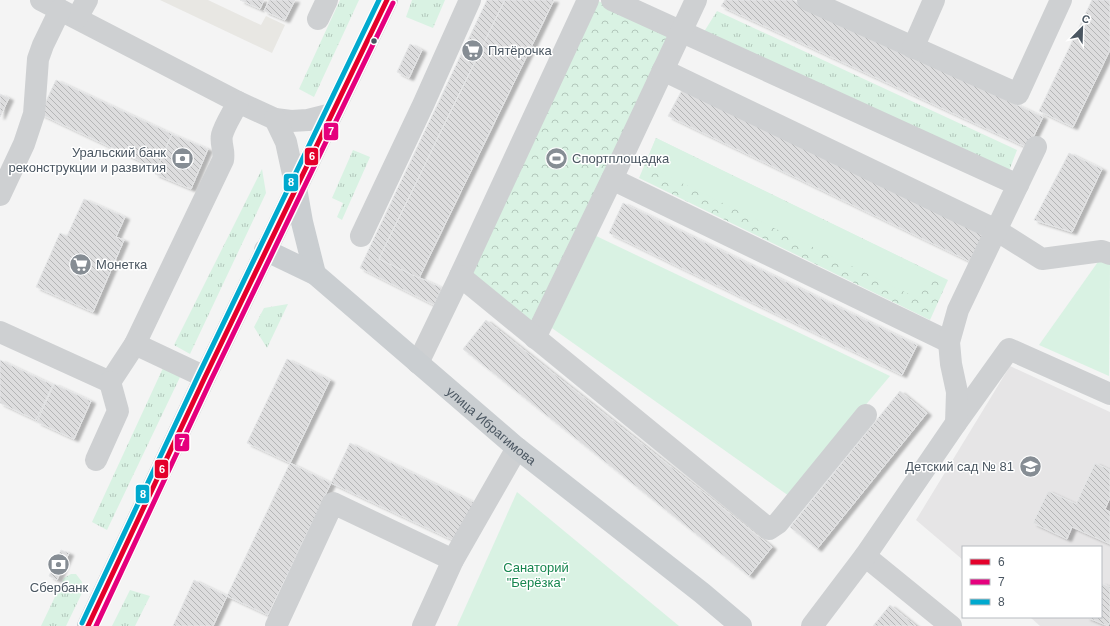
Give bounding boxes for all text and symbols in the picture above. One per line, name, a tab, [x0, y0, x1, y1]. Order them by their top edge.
north arrow	[1062, 8, 1102, 48]
text: С	[1080, 12, 1092, 26]
unlabelled marker	[369, 36, 379, 46]
supermarket icon: Пятёрочка	[460, 37, 486, 63]
place label: Пятёрочка	[488, 43, 552, 58]
line badge: 7	[323, 122, 339, 141]
text: 7	[328, 125, 334, 137]
place label: Уральский банк реконструкции и развития	[8, 145, 166, 175]
sports icon: Спортплощадка	[544, 145, 570, 171]
bank icon: Уральский банк реконструкции и развития	[169, 146, 195, 172]
line badge: 6	[304, 147, 319, 166]
text: 6	[309, 150, 315, 162]
place label: Спортплощадка	[572, 151, 670, 166]
line badge: 8	[283, 173, 299, 192]
text: 8	[288, 176, 294, 188]
supermarket icon: Монетка	[67, 251, 93, 277]
place label: Монетка	[96, 257, 148, 272]
street label: улица Ибрагимова	[444, 383, 540, 468]
line badge: 7	[174, 433, 190, 452]
text: 7	[179, 436, 185, 448]
school or university icon: Детский сад № 81	[1017, 453, 1043, 479]
line badge: 6	[154, 459, 169, 479]
place label: Детский сад № 81	[905, 459, 1014, 474]
text: 6	[159, 463, 165, 475]
line badge: 8	[135, 484, 150, 504]
text: 8	[140, 488, 146, 500]
legend	[962, 546, 1102, 618]
bank icon: Сбербанк	[46, 552, 72, 578]
text: 6	[998, 555, 1005, 569]
park label: Санаторий "Берёзка"	[503, 560, 569, 590]
text: 7	[998, 575, 1005, 589]
place label: Сбербанк	[30, 580, 89, 595]
text: 8	[998, 595, 1005, 609]

